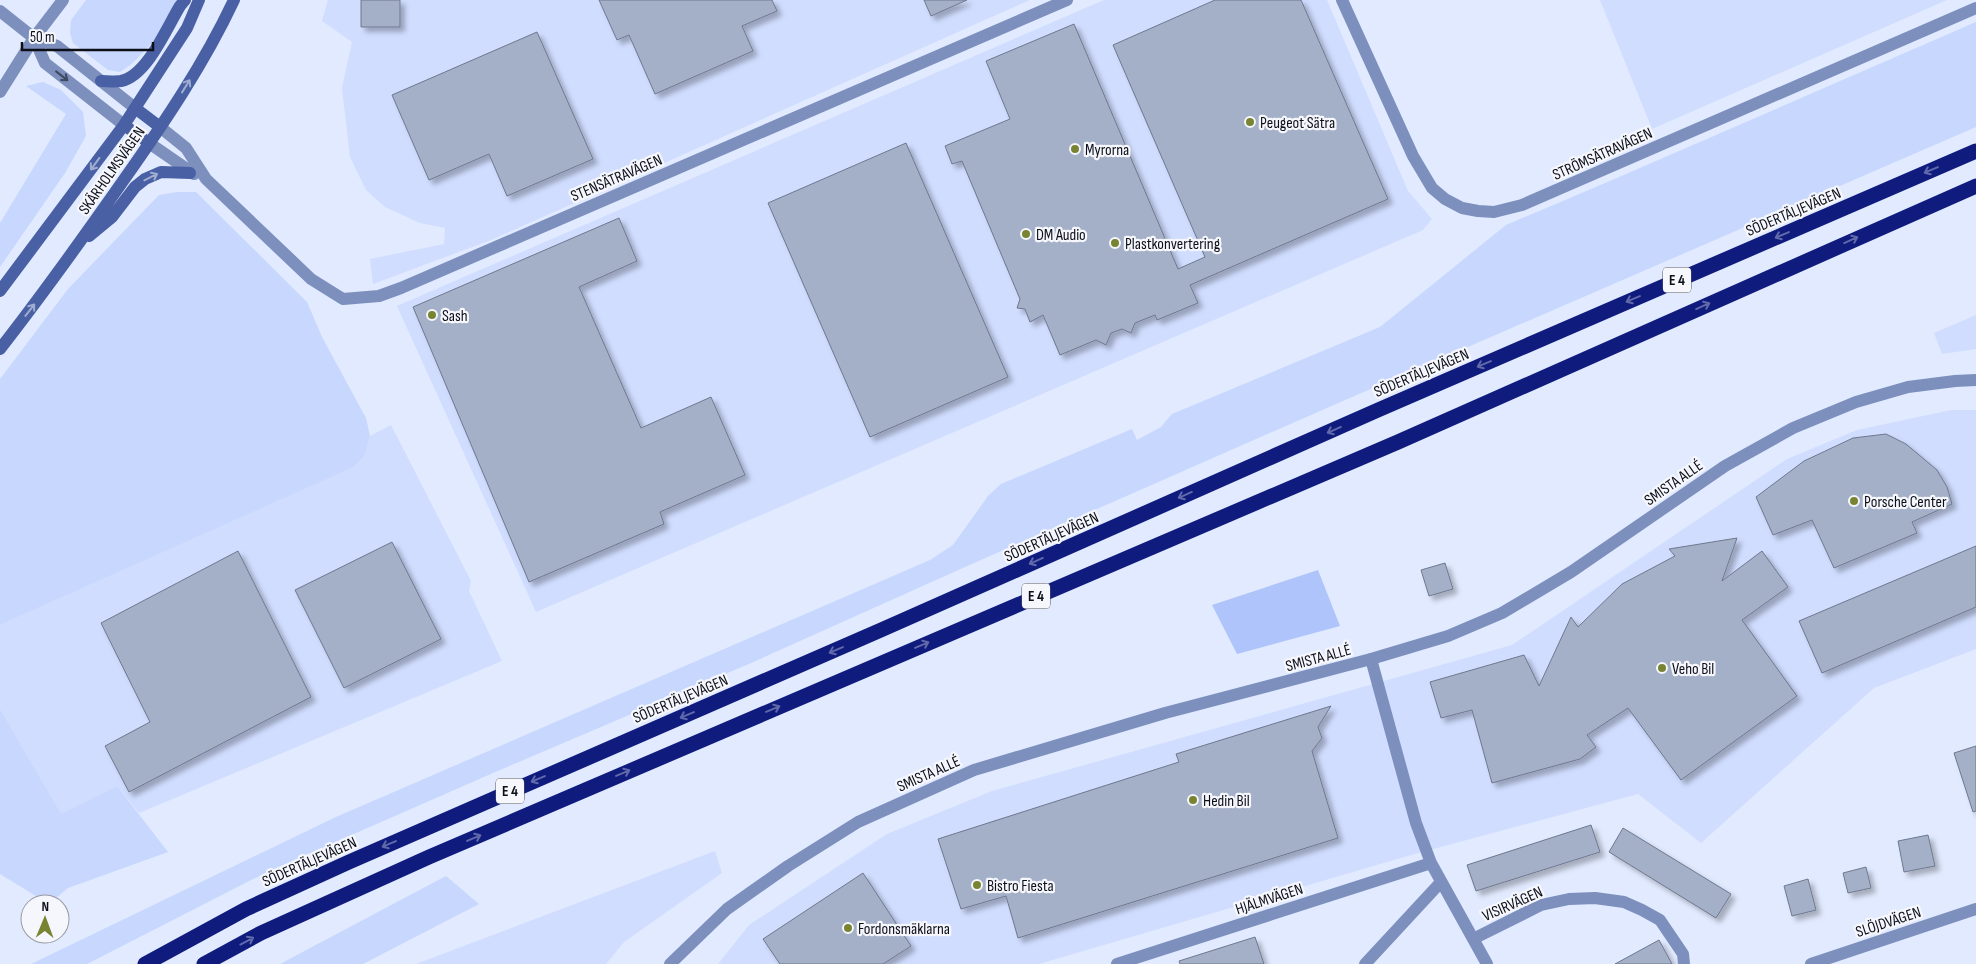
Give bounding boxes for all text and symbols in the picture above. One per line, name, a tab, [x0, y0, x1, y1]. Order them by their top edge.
scale bar	[22, 20, 154, 52]
text: 50 m	[30, 28, 55, 47]
one-way arrow	[55, 71, 68, 82]
one-way arrow	[181, 79, 191, 93]
place label: Peugeot Sätra	[1260, 114, 1335, 133]
marker: Peugeot Sätra	[1244, 116, 1256, 128]
street label: SKÄRHOLMSVÄGEN	[75, 123, 150, 218]
street label: STRÖMSÄTRAVÄGEN	[1550, 124, 1655, 185]
place label: Myrorna	[1085, 141, 1129, 160]
marker: Myrorna	[1069, 143, 1081, 155]
street label: STENSÄTRAVÄGEN	[568, 151, 665, 206]
one-way arrow	[90, 157, 100, 171]
one-way arrow	[1924, 166, 1939, 175]
one-way arrow	[143, 172, 158, 182]
street label: SÖDERTÄLJEVÄGEN	[1743, 184, 1844, 241]
place label: DM Audio	[1036, 226, 1086, 245]
marker: DM Audio	[1020, 228, 1032, 240]
one-way arrow	[1775, 230, 1790, 240]
place label: Plastkonvertering	[1125, 235, 1220, 254]
one-way arrow	[1843, 235, 1858, 245]
marker: Plastkonvertering	[1109, 237, 1121, 249]
road number: E 4	[1663, 268, 1691, 292]
one-way arrow	[1626, 295, 1641, 305]
one-way arrow	[1695, 301, 1710, 310]
one-way arrow	[24, 304, 35, 317]
place label: Sash	[442, 307, 468, 326]
marker: Sash	[426, 309, 438, 321]
street label: SÖDERTÄLJEVÄGEN	[1371, 345, 1472, 402]
one-way arrow	[1477, 359, 1492, 369]
one-way arrow	[1327, 425, 1342, 435]
street label: SMISTA ALLÉ	[1641, 456, 1707, 510]
one-way arrow	[1178, 491, 1193, 501]
place label: Porsche Center	[1864, 493, 1947, 512]
marker: Porsche Center	[1848, 495, 1860, 507]
street label: SÖDERTÄLJEVÄGEN	[1002, 508, 1102, 567]
one-way arrow	[1029, 557, 1044, 567]
road number: E 4	[1022, 584, 1050, 608]
one-way arrow	[914, 639, 929, 649]
street label: SMISTA ALLÉ	[1284, 641, 1353, 676]
one-way arrow	[829, 645, 844, 655]
place label: Veho Bil	[1672, 660, 1714, 679]
marker: Veho Bil	[1656, 662, 1668, 674]
street label: SÖDERTÄLJEVÄGEN	[630, 671, 731, 728]
one-way arrow	[765, 704, 780, 713]
one-way arrow	[680, 710, 695, 720]
street label: SMISTA ALLÉ	[894, 752, 963, 797]
one-way arrow	[615, 768, 630, 778]
one-way arrow	[531, 775, 546, 785]
road number: E 4	[496, 778, 524, 804]
place label: Hedin Bil	[1203, 792, 1250, 811]
marker: Hedin Bil	[1187, 794, 1199, 806]
one-way arrow	[466, 832, 481, 842]
street label: SÖDERTÄLJEVÄGEN	[260, 833, 360, 892]
one-way arrow	[382, 840, 397, 850]
place label: Bistro Fiesta	[987, 877, 1054, 896]
marker: Bistro Fiesta	[971, 879, 983, 891]
street label: HJÄLMVÄGEN	[1233, 880, 1306, 919]
street label: VISIRVÄGEN	[1479, 883, 1546, 926]
north arrow	[20, 894, 70, 944]
text: N	[41, 898, 49, 915]
street label: SLÖJDVÄGEN	[1853, 903, 1924, 942]
place label: Fordonsmäklarna	[858, 920, 950, 939]
marker: Fordonsmäklarna	[842, 922, 854, 934]
one-way arrow	[239, 936, 254, 946]

